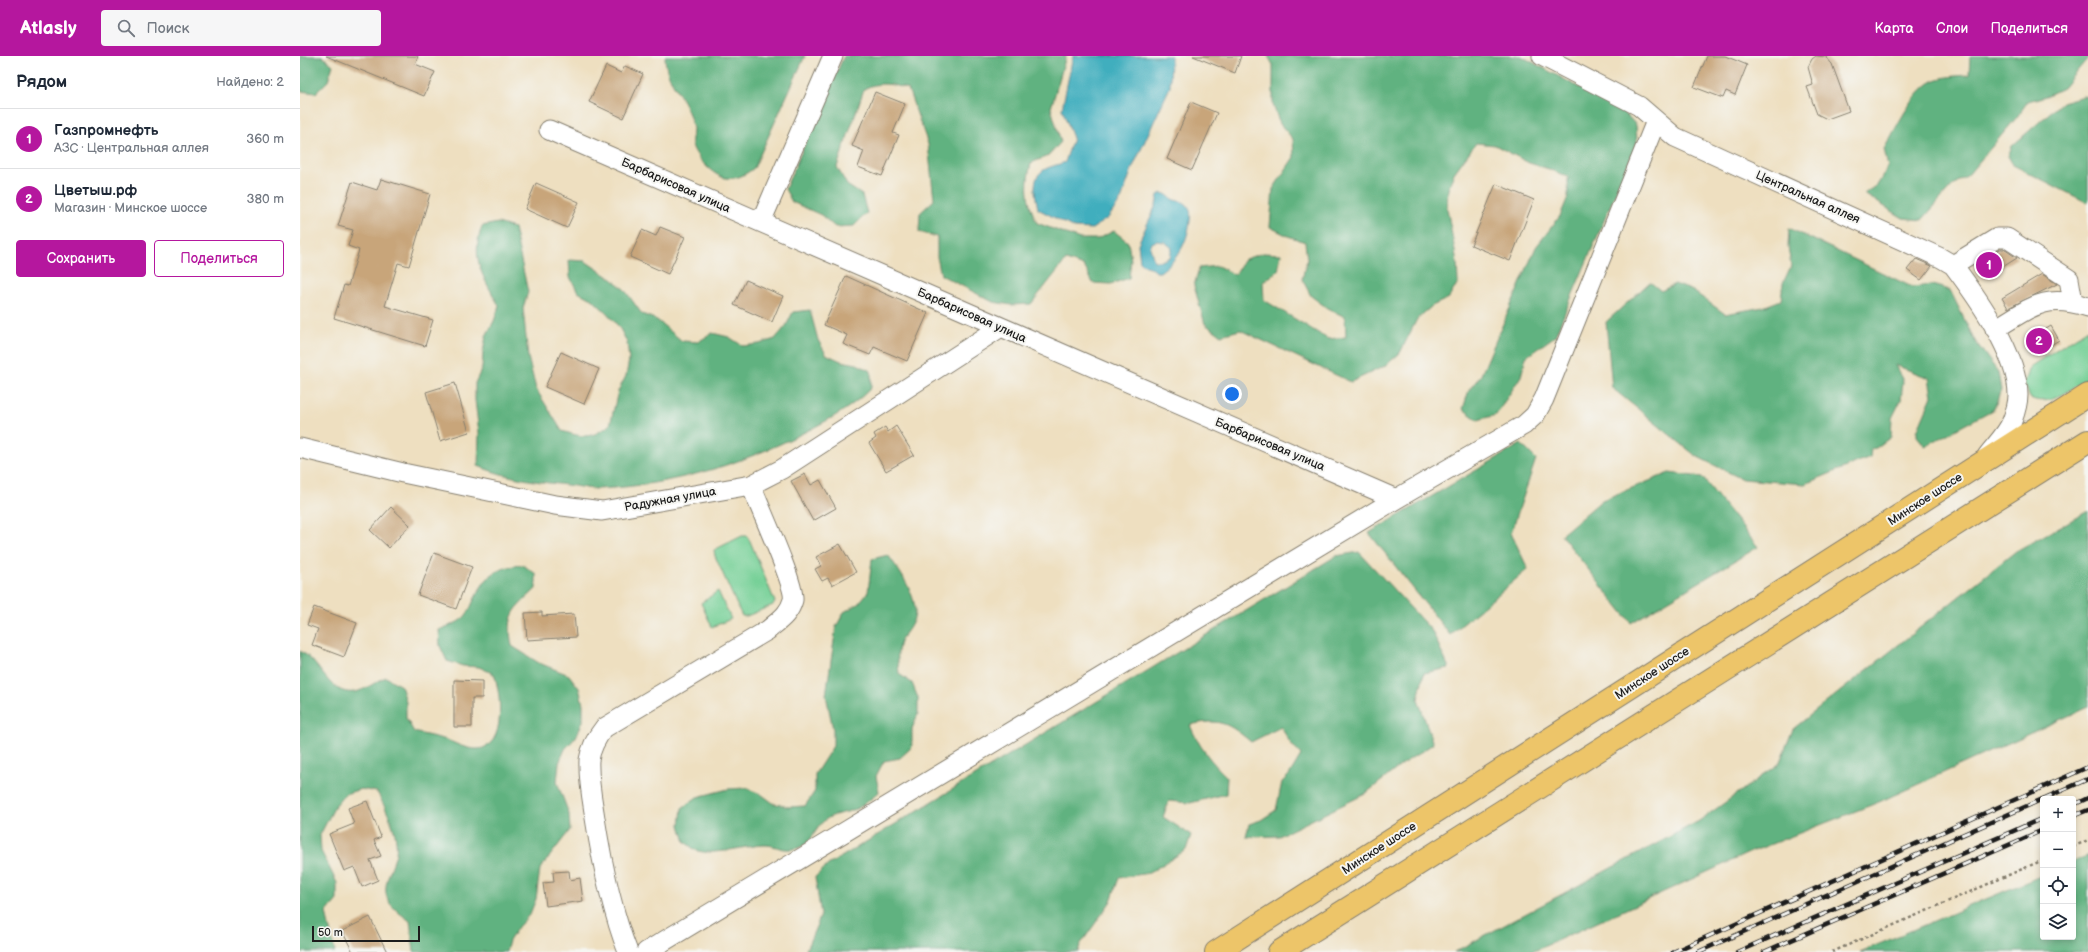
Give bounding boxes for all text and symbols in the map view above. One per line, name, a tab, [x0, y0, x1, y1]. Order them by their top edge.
search box	[101, 10, 381, 46]
text: Atlasly	[20, 17, 77, 40]
icon: search	[115, 17, 137, 39]
text: Поиск	[147, 19, 189, 38]
text: Карта	[1874, 20, 1914, 37]
text: Слои	[1936, 20, 1968, 37]
text: Поделиться	[1990, 20, 2068, 37]
text: Рядом	[16, 72, 67, 92]
text: Найдено: 2	[216, 74, 284, 90]
text: Газпромнефть	[54, 121, 159, 140]
text: 1	[26, 131, 32, 147]
text: 360 m	[246, 131, 284, 147]
text: АЗС · Центральная аллея	[54, 140, 209, 156]
street label: Барбарисовая улица	[619, 155, 733, 216]
street label: Центральная аллея	[1753, 168, 1863, 227]
text: Цветыш.рф	[54, 181, 137, 200]
text: 2	[25, 191, 33, 207]
text: 380 m	[247, 191, 284, 207]
text: Магазин · Минское шоссе	[54, 200, 207, 216]
button: Сохранить	[16, 240, 146, 277]
button: Поделиться	[154, 240, 284, 277]
pin: 1	[1976, 250, 2002, 280]
street label: Барбарисовая улица	[915, 285, 1029, 346]
pin: 2	[2026, 326, 2052, 356]
your location	[1222, 384, 1242, 404]
street label: Барбарисовая улица	[1213, 415, 1327, 474]
street label: Минское шоссе	[1885, 470, 1966, 529]
street label: Радужная улица	[623, 484, 717, 515]
street label: Минское шоссе	[1612, 644, 1693, 703]
map controls	[2040, 796, 2076, 940]
button: +	[2040, 796, 2076, 832]
street label: Минское шоссе	[1339, 819, 1420, 878]
button: −	[2040, 832, 2076, 868]
button: locate	[2040, 868, 2076, 904]
button: layers	[2040, 904, 2076, 940]
scale bar	[312, 924, 420, 943]
text: 50 m	[318, 926, 343, 939]

